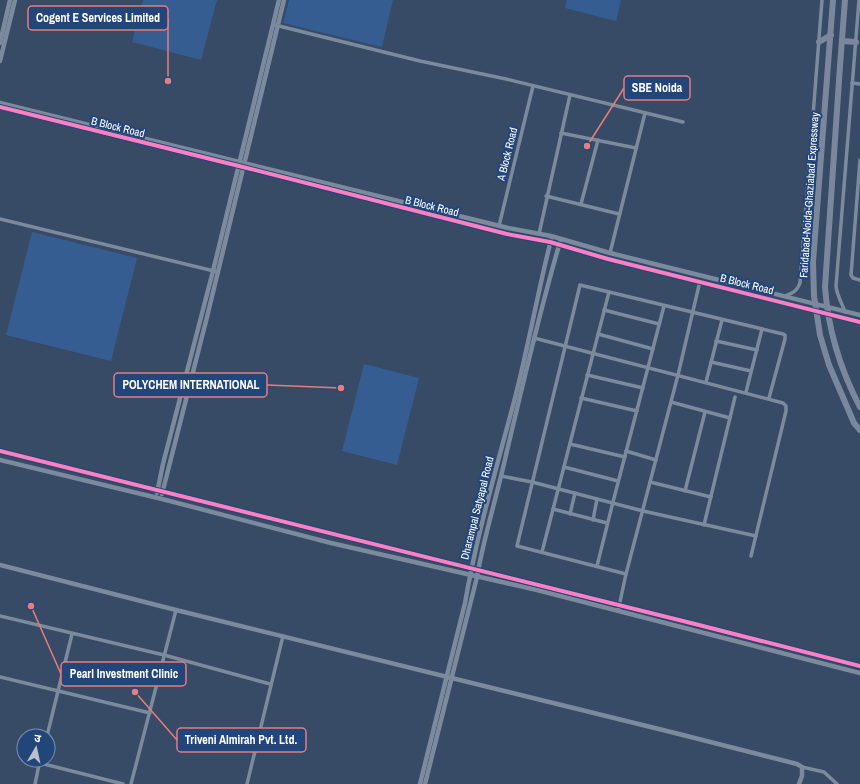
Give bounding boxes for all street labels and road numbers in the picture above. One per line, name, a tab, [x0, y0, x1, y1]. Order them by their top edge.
street label: Faridabad-Noida-Ghaziabad Expressway	[796, 111, 822, 278]
street label: B Block Road	[90, 114, 146, 140]
street label: A Block Road	[493, 126, 520, 183]
street label: B Block Road	[404, 193, 460, 219]
street label: B Block Road	[719, 271, 775, 297]
street label: Dharampal Satyapal Road	[457, 455, 497, 561]

